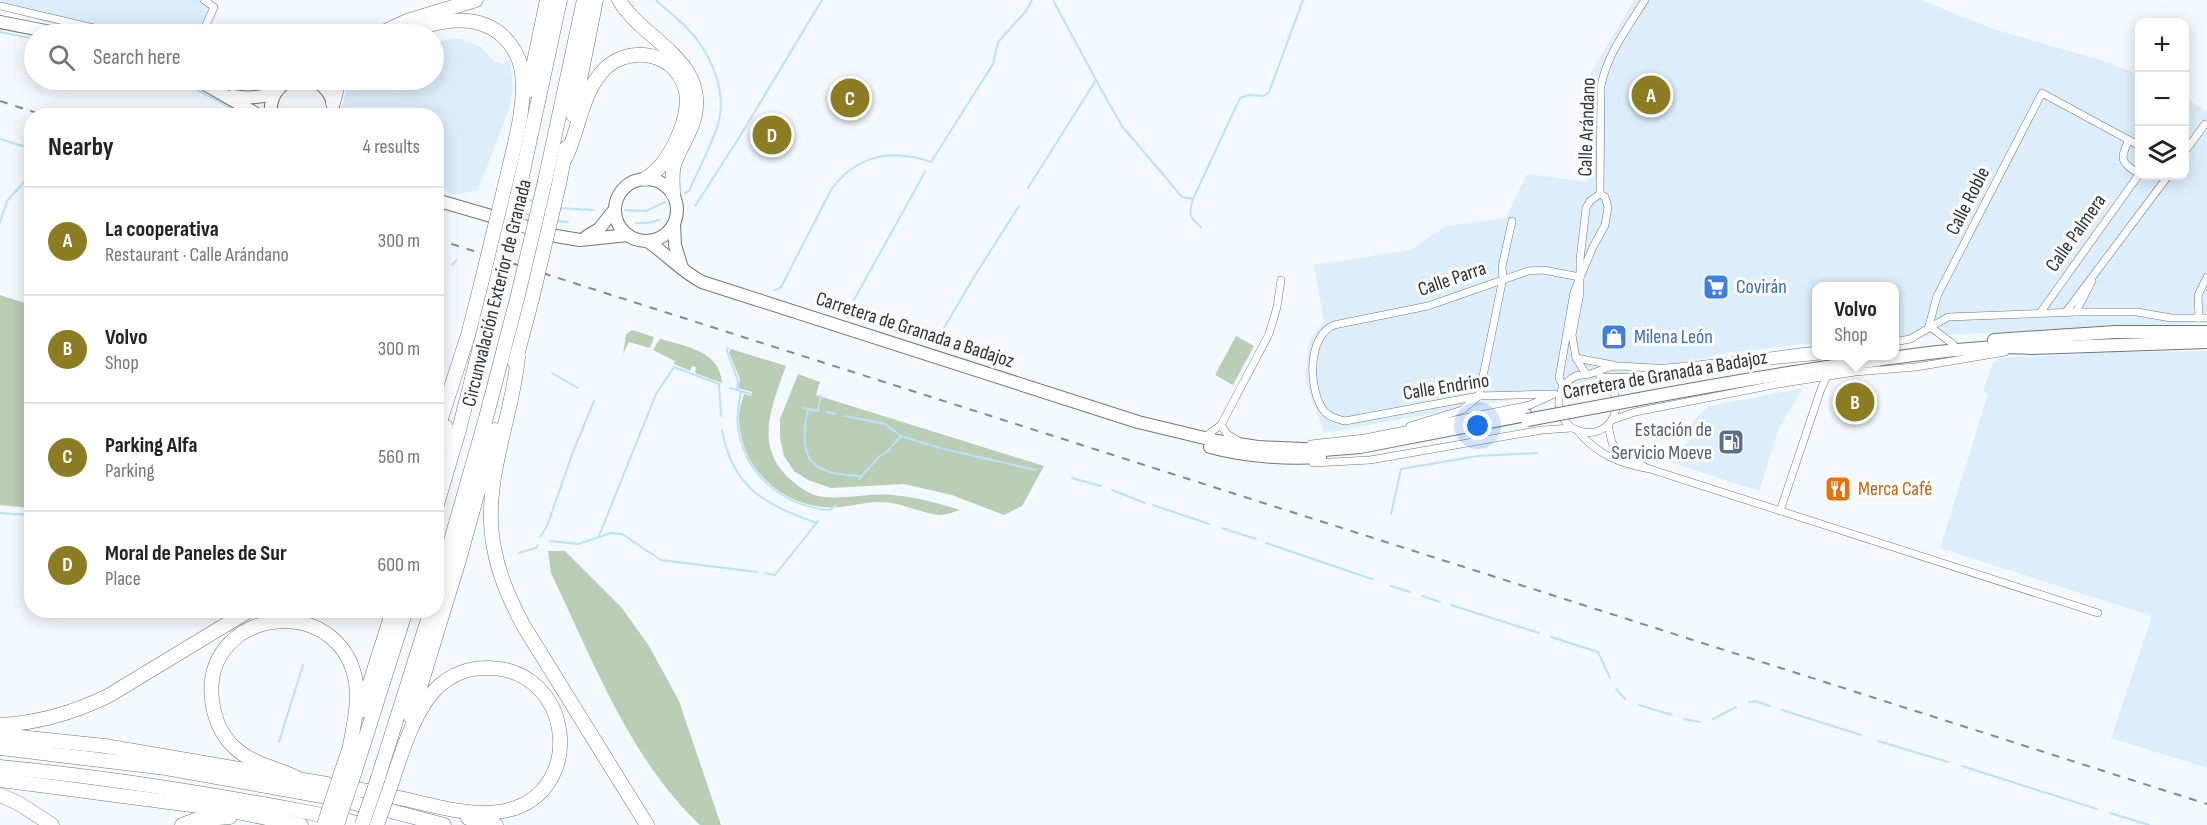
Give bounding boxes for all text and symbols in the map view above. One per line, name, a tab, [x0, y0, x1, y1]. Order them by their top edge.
map controls	[2135, 18, 2189, 180]
button: +	[2135, 18, 2189, 72]
search box	[24, 24, 444, 90]
icon: search	[45, 41, 78, 74]
text: Search here	[93, 44, 180, 71]
pin: A	[1632, 72, 1670, 118]
button: −	[2135, 72, 2189, 126]
pin: C	[830, 76, 870, 120]
street label: Calle Arándano	[1573, 77, 1601, 177]
pin: D	[752, 112, 792, 158]
button: layers	[2135, 126, 2189, 180]
text: Nearby	[48, 132, 114, 163]
text: 4 results	[363, 135, 420, 159]
street label: Calle Roble	[1941, 163, 1995, 239]
street label: Circunvalación Exterior de Granada	[457, 177, 537, 409]
street label: Calle Palmera	[2041, 190, 2111, 276]
text: La cooperativa	[105, 216, 219, 243]
text: A	[63, 229, 72, 253]
text: 300 m	[378, 229, 420, 253]
text: Restaurant · Calle Arándano	[105, 243, 289, 267]
street label: Calle Parra	[1415, 256, 1489, 302]
supermarket icon: Covirán	[1701, 272, 1731, 302]
place label: Covirán	[1736, 275, 1787, 299]
popup	[1812, 282, 1899, 360]
street label: Carretera de Granada a Badajoz	[813, 287, 1017, 373]
text: Volvo	[1834, 296, 1877, 323]
shop icon: Milena León	[1599, 322, 1629, 352]
text: Shop	[1834, 323, 1868, 347]
text: Volvo	[105, 324, 148, 351]
place label: Milena León	[1634, 325, 1713, 349]
text: B	[63, 337, 72, 361]
text: 300 m	[378, 337, 420, 361]
street label: Carretera de Granada a Badajoz	[1561, 345, 1769, 405]
text: Shop	[105, 351, 139, 375]
street label: Calle Endrino	[1401, 368, 1491, 406]
pin: B	[1836, 380, 1874, 424]
your location	[1463, 411, 1492, 440]
place label: Estación de Servicio Moeve	[1611, 418, 1712, 465]
fuel station icon: Estación de Servicio Moeve	[1716, 427, 1746, 457]
text: Parking Alfa	[105, 432, 198, 459]
text: C	[62, 445, 73, 469]
text: 560 m	[378, 445, 420, 469]
text: Parking	[105, 459, 155, 483]
restaurant icon: Merca Café	[1823, 474, 1853, 504]
place label: Merca Café	[1858, 477, 1932, 501]
text: Moral de Paneles de Sur	[105, 540, 287, 567]
text: D	[62, 553, 73, 577]
text: 600 m	[377, 553, 420, 577]
text: Place	[105, 567, 141, 591]

